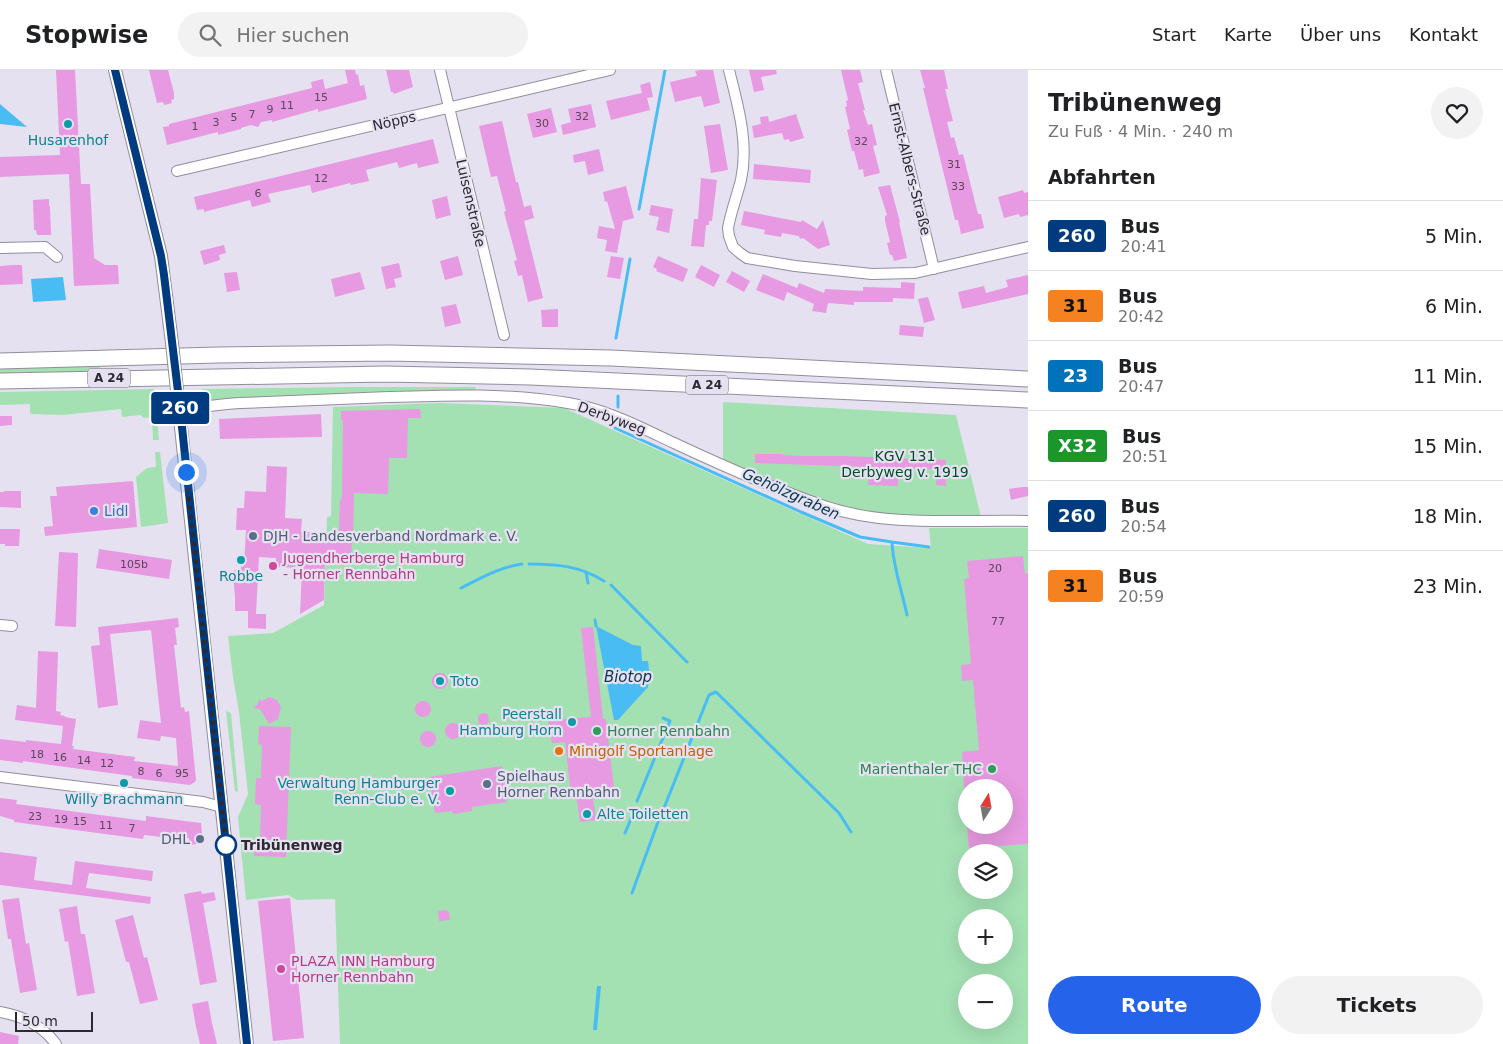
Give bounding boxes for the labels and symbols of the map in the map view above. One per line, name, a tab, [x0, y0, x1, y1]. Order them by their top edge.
house number: 15	[314, 91, 328, 104]
house number: 11	[280, 99, 294, 112]
street label: Ernst-Albers-Straße	[886, 101, 934, 237]
house number: 9	[267, 103, 274, 116]
house number: 7	[249, 108, 256, 121]
street label: Nöpps	[371, 108, 417, 134]
house number: 32	[575, 110, 589, 123]
house number: 5	[231, 111, 238, 124]
house number: 3	[213, 116, 220, 129]
house number: 30	[535, 117, 549, 130]
marker: Husarenhof	[62, 118, 74, 130]
house number: 1	[192, 120, 199, 133]
place label: Husarenhof	[28, 132, 109, 148]
house number: 32	[854, 135, 868, 148]
street label: Luisenstraße	[453, 158, 489, 248]
house number: 31	[947, 158, 961, 171]
house number: 12	[314, 172, 328, 185]
house number: 33	[951, 180, 965, 193]
house number: 6	[255, 187, 262, 200]
road number: A 24	[88, 368, 130, 388]
road number: A 24	[686, 376, 728, 394]
line badge: 260	[151, 392, 209, 424]
street label: Derbyweg	[576, 398, 648, 438]
park label: KGV 131 Derbyweg v. 1919	[841, 448, 969, 480]
your location	[174, 460, 199, 485]
water label: Gehölzgraben	[740, 464, 842, 524]
place label: Lidl	[104, 503, 128, 519]
marker: Lidl	[88, 505, 100, 517]
place label: DJH - Landesverband Nordmark e. V.	[263, 528, 518, 544]
marker: DJH - Landesverband Nordmark e. V.	[247, 530, 259, 542]
place label: Jugendherberge Hamburg - Horner Rennbahn	[282, 550, 464, 582]
marker: Robbe	[235, 554, 247, 566]
house number: 105b	[120, 558, 148, 571]
marker: Jugendherberge Hamburg - Horner Rennbahn	[267, 560, 279, 572]
house number: 20	[988, 562, 1002, 575]
place label: Robbe	[219, 568, 263, 584]
house number: 77	[991, 615, 1005, 628]
water label: Biotop	[604, 668, 652, 686]
place label: Toto	[449, 673, 479, 689]
marker: Toto	[434, 675, 446, 687]
place label: Peerstall Hamburg Horn	[459, 706, 562, 738]
marker: Peerstall Hamburg Horn	[566, 716, 578, 728]
place label: Horner Rennbahn	[607, 723, 730, 739]
marker: Horner Rennbahn	[591, 725, 603, 737]
place label: Minigolf Sportanlage	[569, 743, 713, 759]
marker: Minigolf Sportanlage	[553, 745, 565, 757]
house number: 18	[30, 748, 44, 761]
house number: 16	[53, 751, 67, 764]
house number: 14	[77, 754, 91, 767]
house number: 12	[100, 757, 114, 770]
place label: Marienthaler THC	[860, 761, 982, 777]
marker: Marienthaler THC	[986, 763, 998, 775]
house number: 8	[138, 765, 145, 778]
house number: 6	[156, 767, 163, 780]
house number: 95	[175, 767, 189, 780]
place label: Spielhaus Horner Rennbahn	[497, 768, 620, 800]
place label: Verwaltung Hamburger Renn-Club e. V.	[277, 775, 440, 807]
marker: Willy Brachmann	[118, 777, 130, 789]
marker: Spielhaus Horner Rennbahn	[481, 778, 493, 790]
north arrow	[958, 779, 1012, 834]
marker: Verwaltung Hamburger Renn-Club e. V.	[444, 785, 456, 797]
place label: Willy Brachmann	[65, 791, 183, 807]
place label: Alte Toiletten	[597, 806, 689, 822]
marker: Alte Toiletten	[581, 808, 593, 820]
house number: 23	[28, 810, 42, 823]
house number: 19	[54, 813, 68, 826]
house number: 15	[73, 815, 87, 828]
house number: 11	[99, 819, 113, 832]
house number: 7	[129, 822, 136, 835]
place label: DHL	[161, 831, 190, 847]
marker: DHL	[194, 833, 206, 845]
marker: Tribünenweg	[215, 834, 237, 856]
place label: Tribünenweg	[241, 837, 343, 853]
place label: PLAZA INN Hamburg Horner Rennbahn	[291, 953, 435, 985]
marker: PLAZA INN Hamburg Horner Rennbahn	[275, 963, 287, 975]
scale bar	[15, 1009, 92, 1032]

